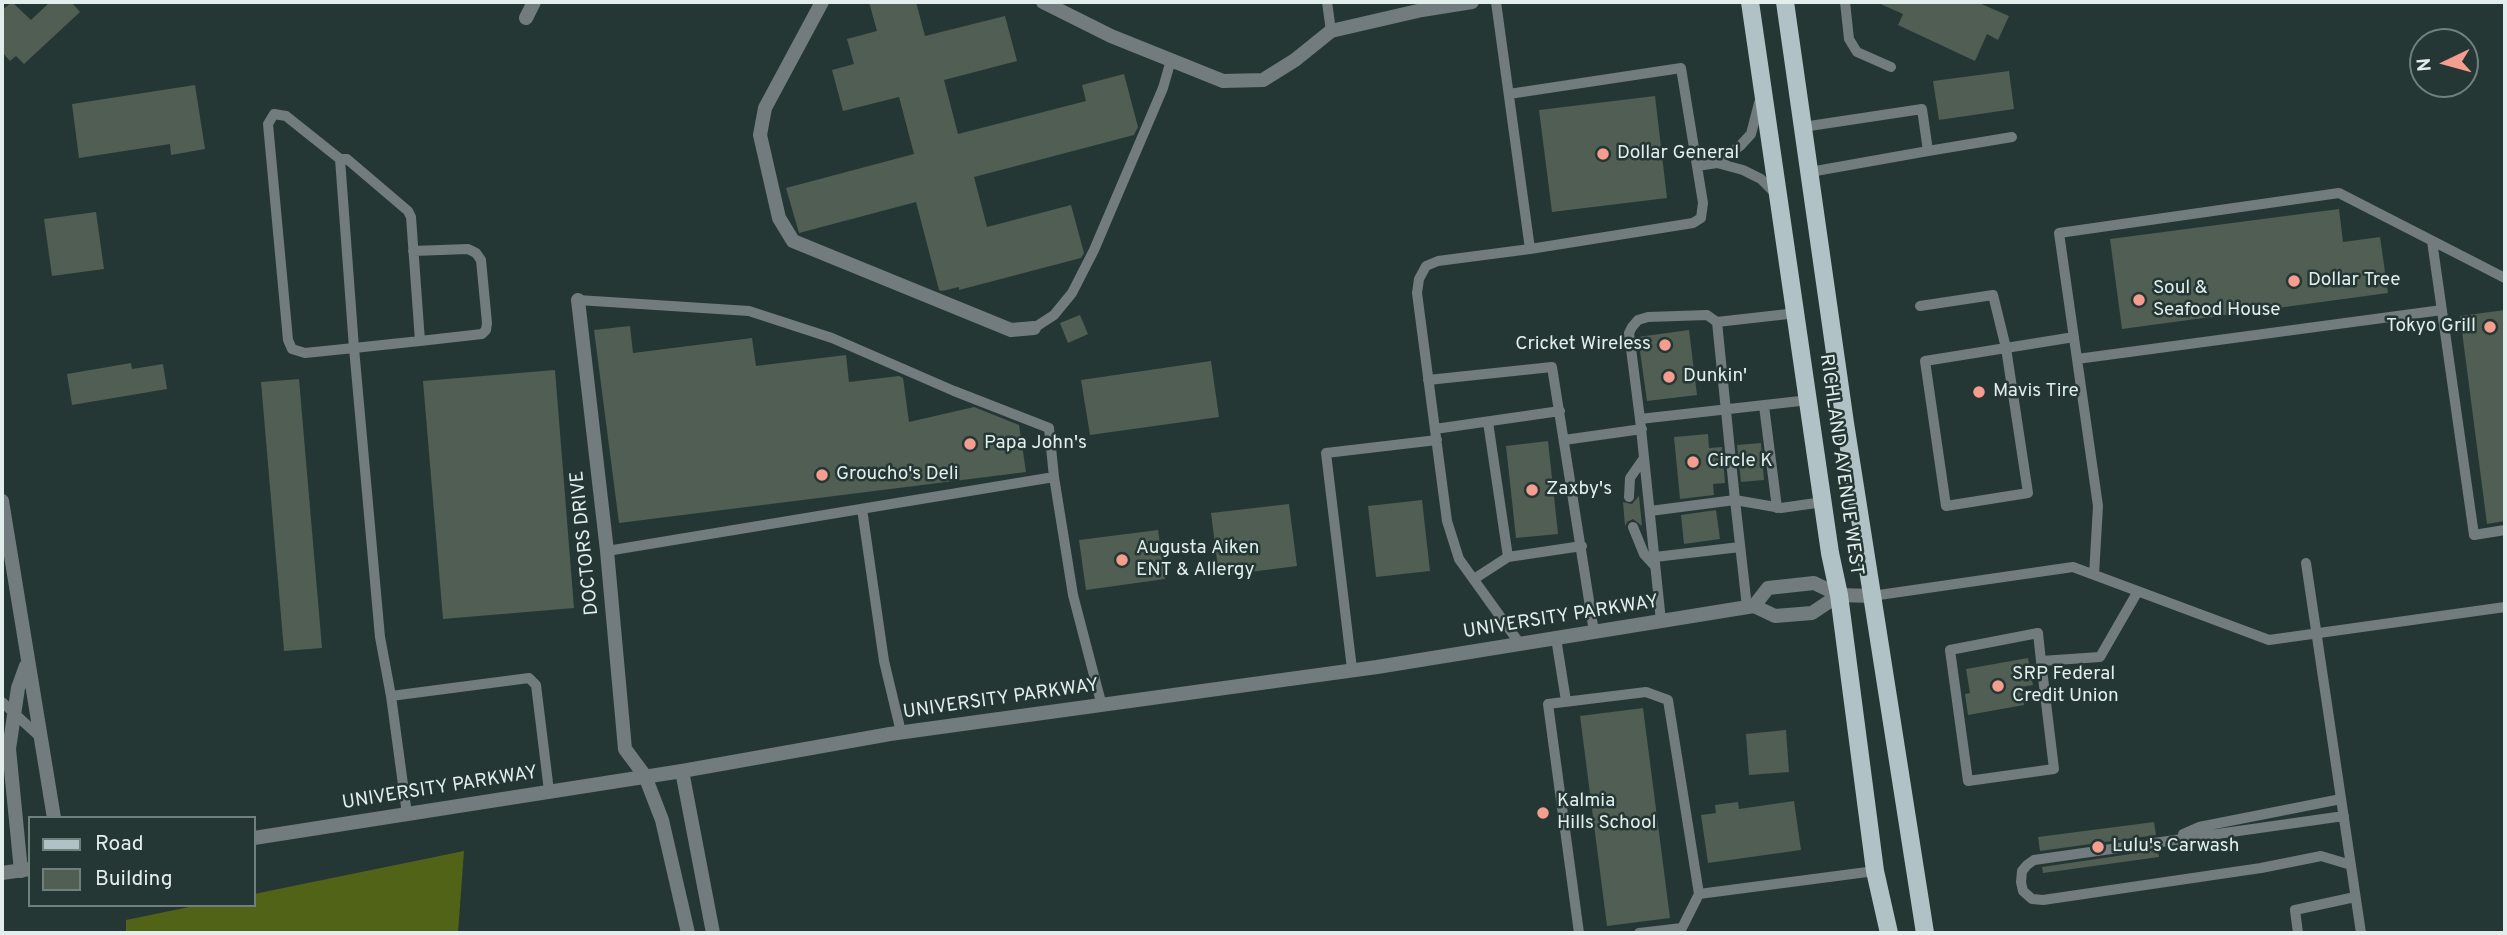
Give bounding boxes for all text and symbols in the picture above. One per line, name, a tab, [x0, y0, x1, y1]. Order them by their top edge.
north arrow	[2409, 28, 2479, 98]
text: N	[2413, 57, 2438, 73]
place label: Dollar General	[1617, 143, 1739, 165]
marker: Dollar General	[1595, 146, 1611, 162]
place label: Dollar Tree	[2308, 270, 2401, 292]
marker: Dollar Tree	[2286, 273, 2302, 289]
place label: Soul & Seafood House	[2153, 278, 2281, 322]
marker: Soul & Seafood House	[2131, 292, 2147, 308]
place label: Tokyo Grill	[2386, 316, 2476, 338]
marker: Tokyo Grill	[2482, 319, 2498, 335]
place label: Cricket Wireless	[1515, 334, 1651, 356]
marker: Cricket Wireless	[1657, 337, 1673, 353]
street label: RICHLAND AVENUE WEST	[1813, 353, 1867, 577]
place label: Dunkin'	[1683, 366, 1747, 388]
marker: Dunkin'	[1661, 369, 1677, 385]
place label: Mavis Tire	[1993, 381, 2079, 403]
marker: Mavis Tire	[1971, 384, 1987, 400]
place label: Papa John's	[984, 433, 1087, 455]
marker: Papa John's	[962, 436, 978, 452]
place label: Circle K	[1707, 451, 1773, 473]
marker: Circle K	[1685, 454, 1701, 470]
place label: Groucho's Deli	[836, 464, 959, 486]
marker: Groucho's Deli	[814, 467, 830, 483]
street label: DOCTORS DRIVE	[567, 470, 605, 616]
place label: Zaxby's	[1546, 479, 1612, 501]
marker: Zaxby's	[1524, 482, 1540, 498]
place label: Augusta Aiken ENT & Allergy	[1136, 538, 1259, 582]
marker: Augusta Aiken ENT & Allergy	[1114, 552, 1130, 568]
street label: UNIVERSITY PARKWAY	[1462, 591, 1660, 645]
place label: SRP Federal Credit Union	[2012, 664, 2119, 708]
street label: UNIVERSITY PARKWAY	[902, 675, 1100, 725]
marker: SRP Federal Credit Union	[1990, 678, 2006, 694]
street label: UNIVERSITY PARKWAY	[341, 762, 539, 816]
place label: Kalmia Hills School	[1557, 791, 1656, 835]
marker: Kalmia Hills School	[1535, 805, 1551, 821]
legend	[28, 816, 256, 907]
text: Road	[95, 831, 144, 858]
place label: Lulu's Carwash	[2112, 836, 2239, 858]
marker: Lulu's Carwash	[2090, 839, 2106, 855]
text: Building	[95, 866, 173, 893]

